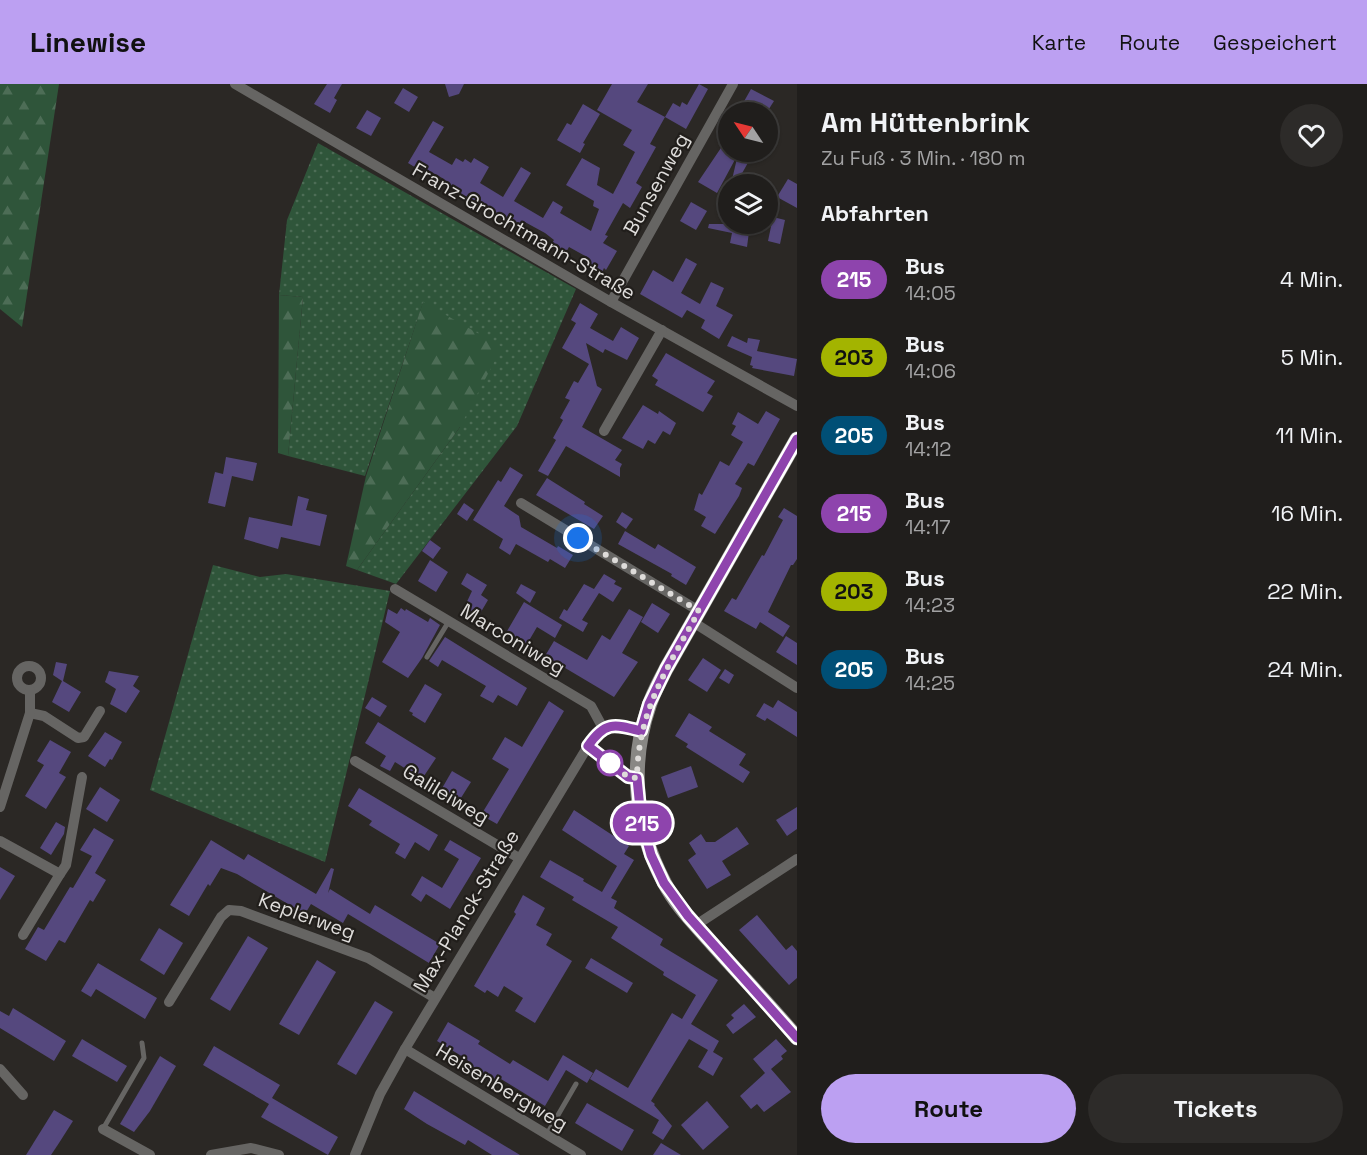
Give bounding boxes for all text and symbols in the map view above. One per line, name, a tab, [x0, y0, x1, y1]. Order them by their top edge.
text: Linewise	[30, 24, 146, 60]
text: Karte	[1032, 29, 1086, 56]
text: Route	[1119, 29, 1180, 56]
text: Gespeichert	[1213, 29, 1337, 56]
north arrow	[718, 102, 778, 162]
map controls	[718, 102, 778, 234]
text: Am Hüttenbrink	[821, 104, 1030, 140]
button: heart	[1280, 104, 1343, 167]
street label: Bunsenweg	[617, 128, 695, 240]
text: Zu Fuß · 3 Min. · 180 m	[821, 145, 1026, 171]
street label: Franz-Grochtmann-Straße	[408, 156, 640, 306]
button: layers	[718, 174, 778, 234]
text: Abfahrten	[821, 199, 929, 227]
text: Bus	[905, 252, 945, 280]
text: 4 Min.	[1280, 265, 1343, 293]
text: 215	[837, 266, 871, 293]
text: 14:05	[905, 280, 956, 306]
text: Bus	[905, 330, 945, 358]
text: 5 Min.	[1281, 343, 1343, 371]
text: 203	[835, 344, 873, 371]
text: 14:06	[905, 358, 956, 384]
text: Bus	[905, 408, 945, 436]
text: 11 Min.	[1275, 421, 1343, 449]
text: 205	[835, 422, 873, 449]
text: 14:12	[905, 436, 951, 462]
text: Bus	[905, 486, 945, 514]
text: 16 Min.	[1271, 499, 1343, 527]
text: 215	[837, 500, 871, 527]
text: 14:17	[905, 514, 951, 540]
your location	[563, 523, 593, 553]
text: Bus	[905, 564, 945, 592]
text: 22 Min.	[1267, 577, 1343, 605]
text: 203	[835, 578, 873, 605]
text: 14:23	[905, 592, 955, 618]
street label: Marconiweg	[456, 597, 570, 681]
text: Bus	[905, 642, 945, 670]
text: 24 Min.	[1268, 655, 1343, 683]
text: 205	[835, 656, 873, 683]
text: 14:25	[905, 670, 955, 696]
unlabelled marker	[597, 750, 623, 776]
street label: Galileiweg	[398, 758, 494, 830]
line badge: 215	[608, 804, 676, 842]
text: 215	[625, 810, 659, 837]
street label: Max-Planck-Straße	[407, 825, 525, 997]
street label: Keplerweg	[255, 886, 359, 946]
street label: Heisenbergweg	[431, 1037, 573, 1137]
button: Route	[821, 1074, 1076, 1143]
button: Tickets	[1088, 1074, 1343, 1143]

